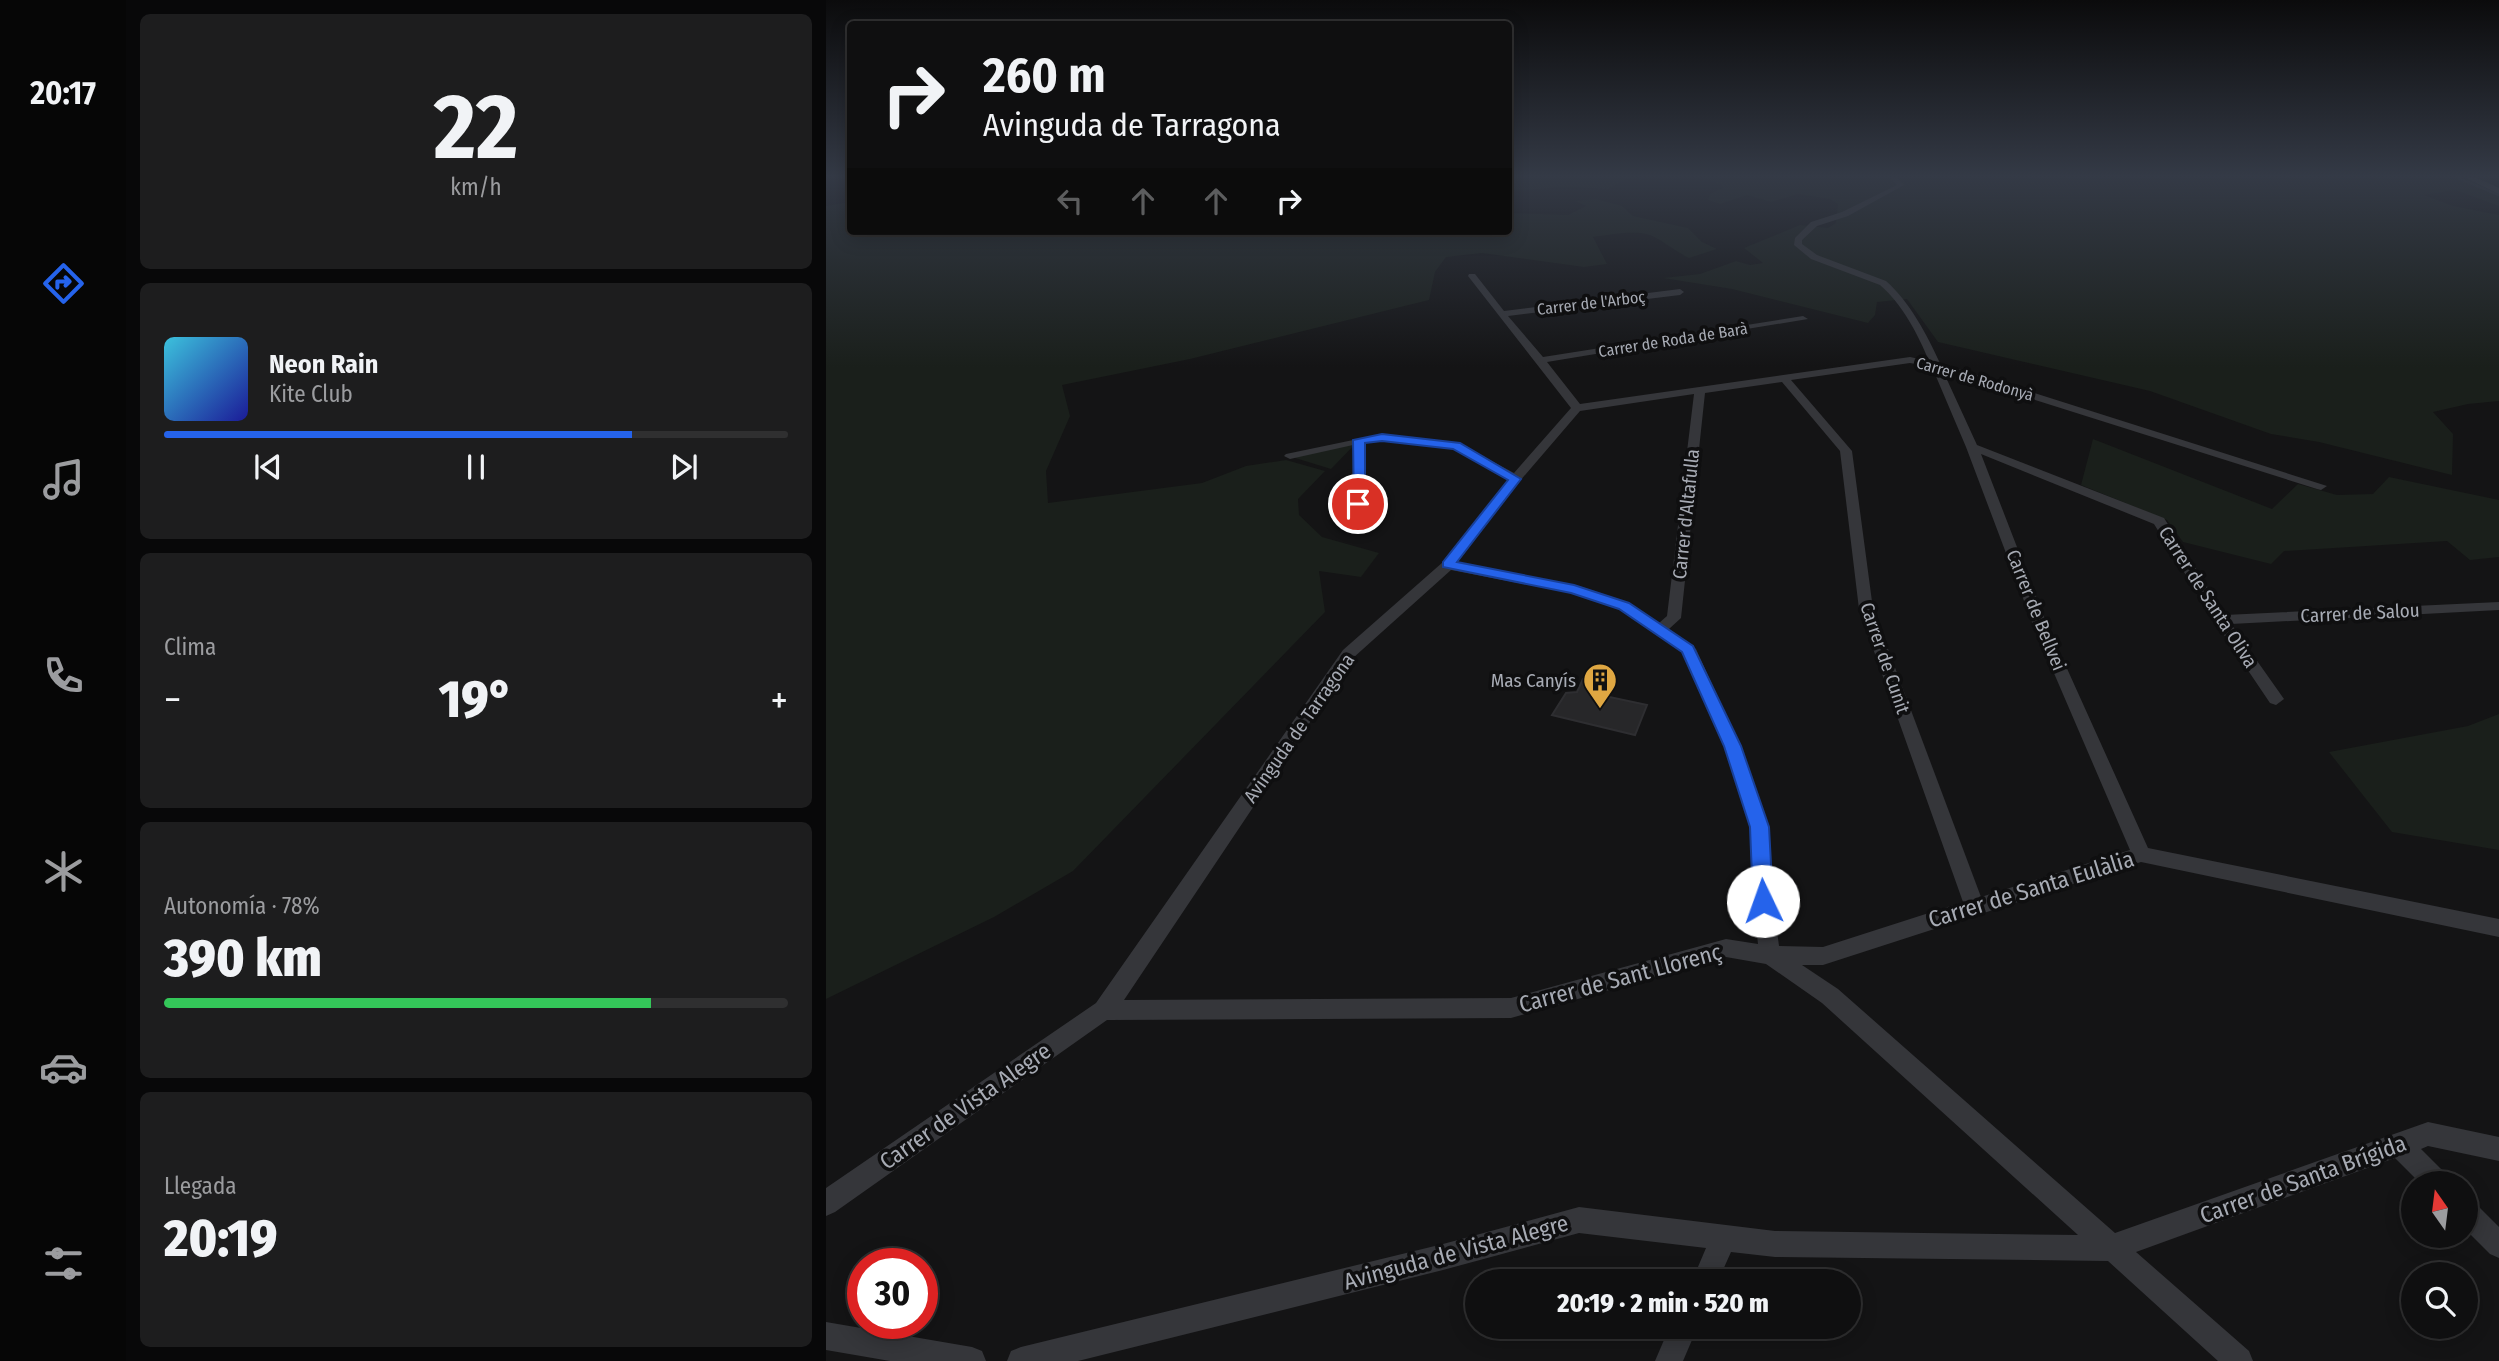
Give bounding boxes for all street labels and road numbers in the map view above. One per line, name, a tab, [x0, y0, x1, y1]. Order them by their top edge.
street label: Carrer de l'Arboç	[1536, 287, 1646, 319]
street label: Carrer de Roda de Barà	[1597, 319, 1749, 361]
street label: Carrer de Rodonyà	[1914, 353, 2036, 405]
street label: Carrer d'Altafulla	[1668, 448, 1704, 580]
street label: Carrer de Santa Oliva	[2154, 522, 2262, 672]
street label: Carrer de Bellvei	[2001, 546, 2071, 674]
street label: Carrer de Salou	[2300, 598, 2420, 628]
street label: Carrer de Cunit	[1855, 599, 1915, 717]
street label: Avinguda de Tarragona	[1239, 649, 1359, 807]
street label: Carrer de Santa Eulàlia	[1925, 844, 2137, 934]
street label: Carrer de Sant Llorenç	[1516, 937, 1724, 1018]
street label: Carrer de Vista Alegre	[874, 1036, 1056, 1176]
street label: Carrer de Santa Brígida	[2196, 1129, 2410, 1229]
street label: Avinguda de Vista Alegre	[1341, 1209, 1571, 1295]

